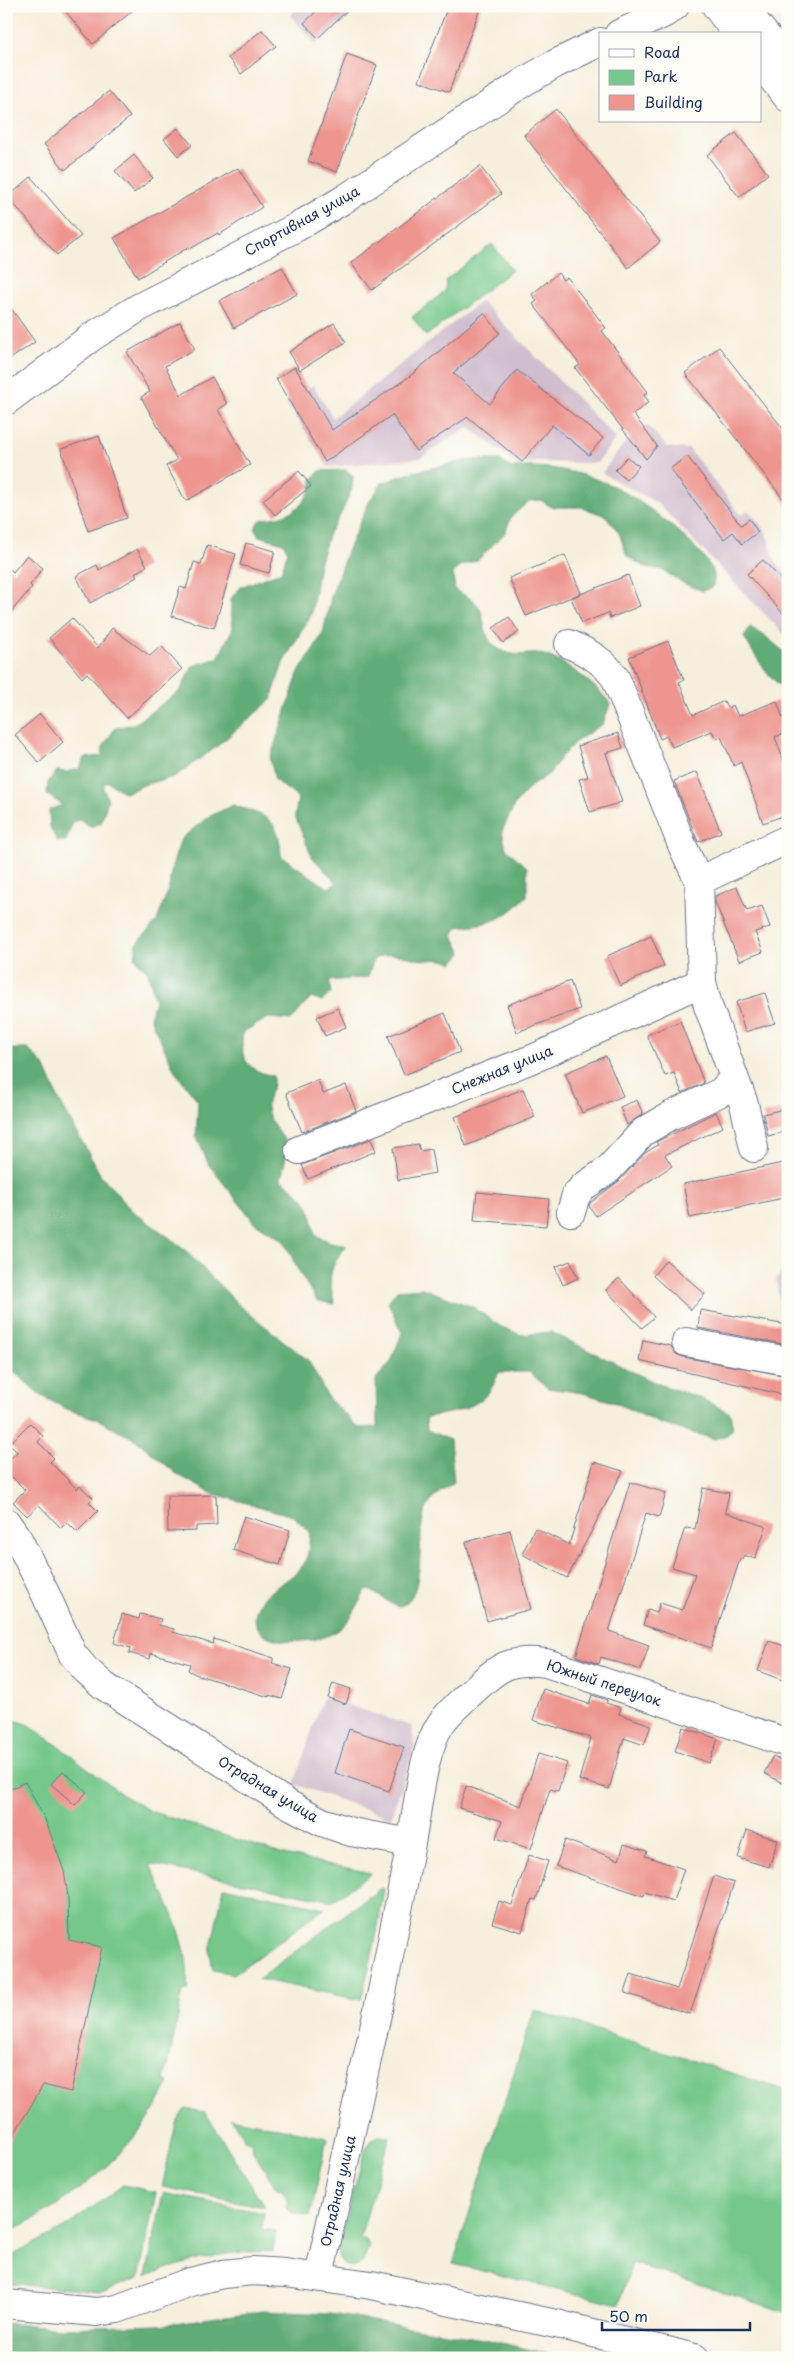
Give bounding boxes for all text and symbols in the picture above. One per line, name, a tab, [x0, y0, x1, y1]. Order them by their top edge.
legend	[599, 32, 762, 122]
text: Road	[644, 40, 680, 63]
text: Park	[644, 64, 678, 87]
text: Building	[644, 90, 703, 113]
street label: Спортивная улица	[240, 180, 363, 261]
street label: Снежная улица	[448, 1040, 556, 1099]
street label: Южный переулок	[544, 1654, 665, 1711]
street label: Отрадная улица	[214, 1750, 323, 1827]
street label: Отрадная улица	[314, 2133, 361, 2249]
scale bar	[602, 2299, 749, 2331]
text: 50 m	[609, 2304, 648, 2327]

